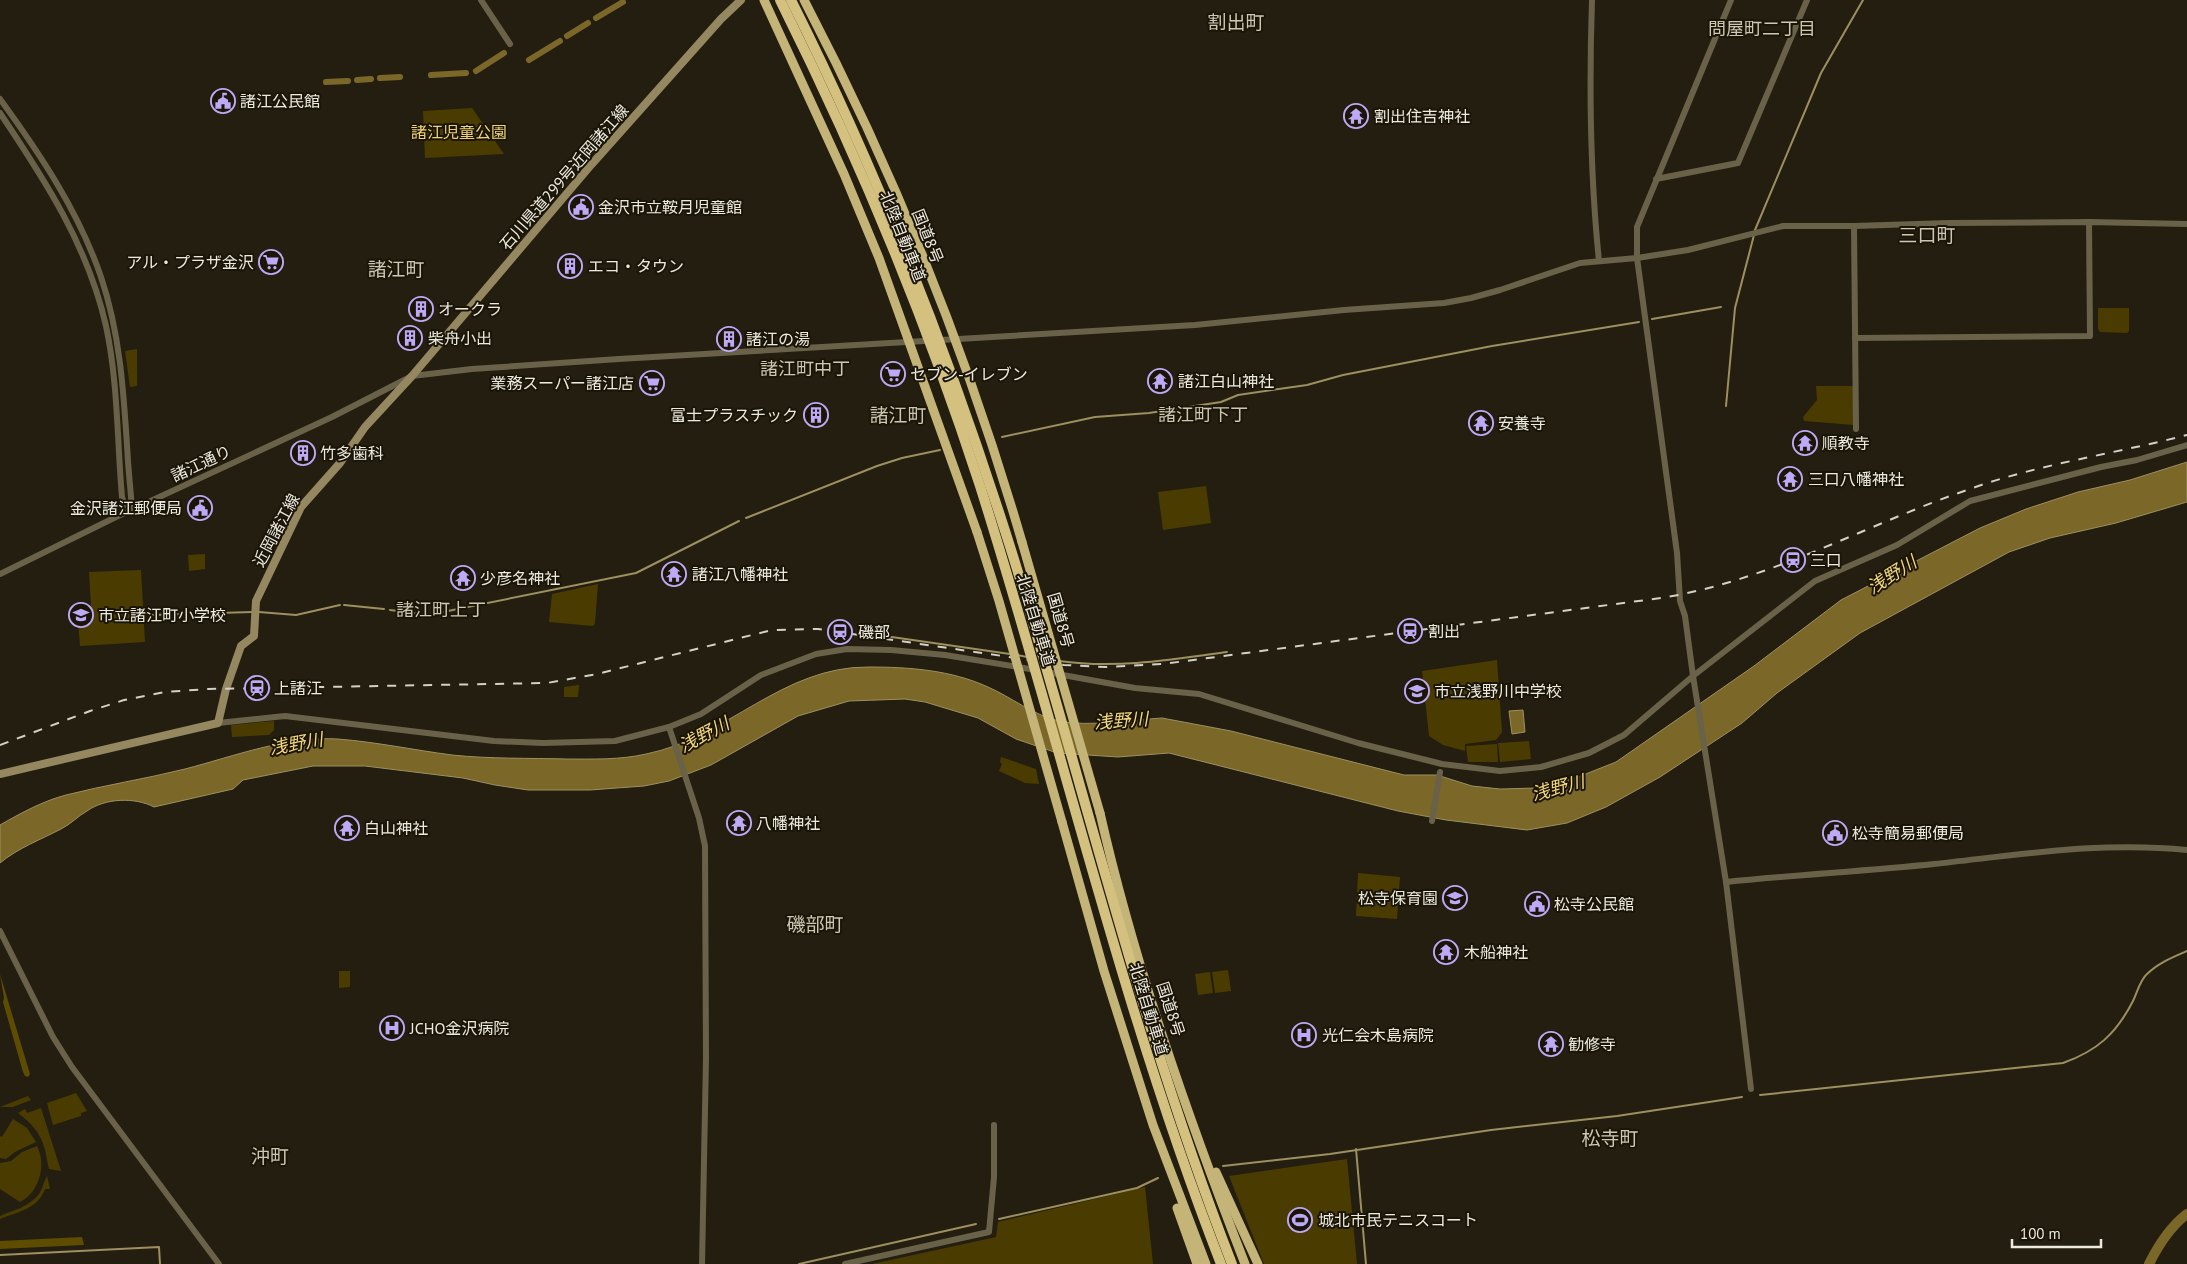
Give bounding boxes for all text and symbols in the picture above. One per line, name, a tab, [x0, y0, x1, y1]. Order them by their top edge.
district label: 割出町	[1207, 10, 1265, 34]
district label: 問屋町二丁目	[1708, 17, 1816, 40]
public building icon: 諸江公民館	[210, 88, 236, 114]
place label: 諸江公民館	[240, 91, 320, 111]
street label: 石川県道299号近岡諸江線	[495, 100, 633, 254]
temple icon: 割出住吉神社	[1343, 103, 1369, 129]
place label: 割出住吉神社	[1374, 106, 1470, 126]
park label: 諸江児童公園	[411, 122, 507, 142]
street label: 北陸自動車道	[876, 188, 930, 284]
public building icon: 金沢市立鞍月児童館	[568, 194, 594, 220]
place label: 金沢市立鞍月児童館	[598, 197, 742, 217]
street label: 国道8号	[908, 206, 948, 266]
district label: 三口町	[1898, 223, 1956, 247]
supermarket icon: アル・プラザ金沢	[258, 249, 284, 275]
place label: アル・プラザ金沢	[126, 252, 254, 272]
building icon: エコ・タウン	[557, 253, 583, 279]
place label: エコ・タウン	[588, 256, 684, 276]
district label: 諸江町	[367, 257, 425, 281]
building icon: オークラ	[408, 296, 434, 322]
place label: オークラ	[438, 299, 502, 319]
building icon: 柴舟小出	[397, 325, 423, 351]
building icon: 諸江の湯	[716, 326, 742, 352]
place label: 柴舟小出	[428, 328, 492, 348]
place label: 諸江の湯	[746, 329, 810, 349]
district label: 諸江町中丁	[760, 357, 850, 380]
supermarket icon: セブン-イレブン	[880, 361, 906, 387]
place label: セブン-イレブン	[910, 364, 1028, 384]
temple icon: 諸江白山神社	[1147, 368, 1173, 394]
supermarket icon: 業務スーパー諸江店	[639, 370, 665, 396]
place label: 諸江白山神社	[1178, 371, 1274, 391]
place label: 業務スーパー諸江店	[490, 373, 634, 393]
building icon: 富士プラスチック	[803, 402, 829, 428]
district label: 諸江町	[869, 403, 927, 427]
district label: 諸江町下丁	[1158, 403, 1248, 426]
place label: 富士プラスチック	[670, 405, 798, 425]
temple icon: 安養寺	[1468, 410, 1494, 436]
place label: 安養寺	[1498, 413, 1546, 433]
temple icon: 順教寺	[1792, 430, 1818, 456]
place label: 順教寺	[1822, 433, 1870, 453]
street label: 諸江通り	[168, 440, 234, 486]
building icon: 竹多歯科	[290, 440, 316, 466]
place label: 竹多歯科	[320, 443, 384, 463]
temple icon: 三口八幡神社	[1777, 466, 1803, 492]
place label: 三口八幡神社	[1808, 469, 1904, 489]
street label: 近岡諸江線	[248, 490, 304, 570]
public building icon: 金沢諸江郵便局	[187, 495, 213, 521]
place label: 金沢諸江郵便局	[70, 498, 182, 518]
station icon: 三口	[1780, 547, 1806, 573]
water label: 浅野川	[1863, 549, 1922, 599]
place label: 三口	[1810, 550, 1842, 570]
temple icon: 諸江八幡神社	[661, 561, 687, 587]
place label: 諸江八幡神社	[692, 564, 788, 584]
temple icon: 少彦名神社	[450, 565, 476, 591]
place label: 少彦名神社	[480, 568, 560, 588]
street label: 北陸自動車道	[1012, 571, 1060, 669]
street label: 国道8号	[1044, 590, 1078, 650]
district label: 諸江町上丁	[396, 598, 486, 621]
school or university icon: 市立諸江町小学校	[68, 602, 94, 628]
place label: 市立諸江町小学校	[98, 605, 226, 625]
station icon: 割出	[1397, 618, 1423, 644]
station icon: 磯部	[827, 619, 853, 645]
place label: 割出	[1428, 621, 1460, 641]
place label: 磯部	[858, 622, 890, 642]
station icon: 上諸江	[244, 675, 270, 701]
place label: 上諸江	[274, 678, 322, 698]
school or university icon: 市立浅野川中学校	[1404, 678, 1430, 704]
place label: 市立浅野川中学校	[1434, 681, 1562, 701]
water label: 浅野川	[1093, 707, 1151, 734]
water label: 浅野川	[675, 711, 735, 757]
water label: 浅野川	[267, 727, 326, 760]
water label: 浅野川	[1529, 769, 1589, 806]
temple icon: 八幡神社	[726, 810, 752, 836]
place label: 八幡神社	[756, 813, 820, 833]
temple icon: 白山神社	[334, 815, 360, 841]
place label: 白山神社	[364, 818, 428, 838]
public building icon: 松寺簡易郵便局	[1822, 820, 1848, 846]
place label: 松寺簡易郵便局	[1852, 823, 1964, 843]
school or university icon: 松寺保育園	[1442, 885, 1468, 911]
place label: 松寺保育園	[1358, 888, 1438, 908]
public building icon: 松寺公民館	[1524, 891, 1550, 917]
place label: 松寺公民館	[1554, 894, 1634, 914]
district label: 磯部町	[786, 912, 844, 936]
temple icon: 木船神社	[1433, 939, 1459, 965]
place label: 木船神社	[1464, 942, 1528, 962]
street label: 北陸自動車道	[1125, 960, 1173, 1058]
street label: 国道8号	[1153, 979, 1189, 1039]
hospital icon: JCHO金沢病院	[379, 1015, 405, 1041]
place label: JCHO金沢病院	[409, 1018, 510, 1038]
hospital icon: 光仁会木島病院	[1291, 1022, 1317, 1048]
place label: 光仁会木島病院	[1322, 1025, 1434, 1045]
temple icon: 勧修寺	[1538, 1031, 1564, 1057]
place label: 勧修寺	[1568, 1034, 1616, 1054]
district label: 松寺町	[1581, 1126, 1639, 1150]
district label: 沖町	[251, 1144, 289, 1168]
sports icon: 城北市民テニスコート	[1287, 1207, 1313, 1233]
place label: 城北市民テニスコート	[1318, 1210, 1478, 1230]
scale bar	[2012, 1216, 2101, 1248]
text: 100 m	[2020, 1224, 2061, 1243]

